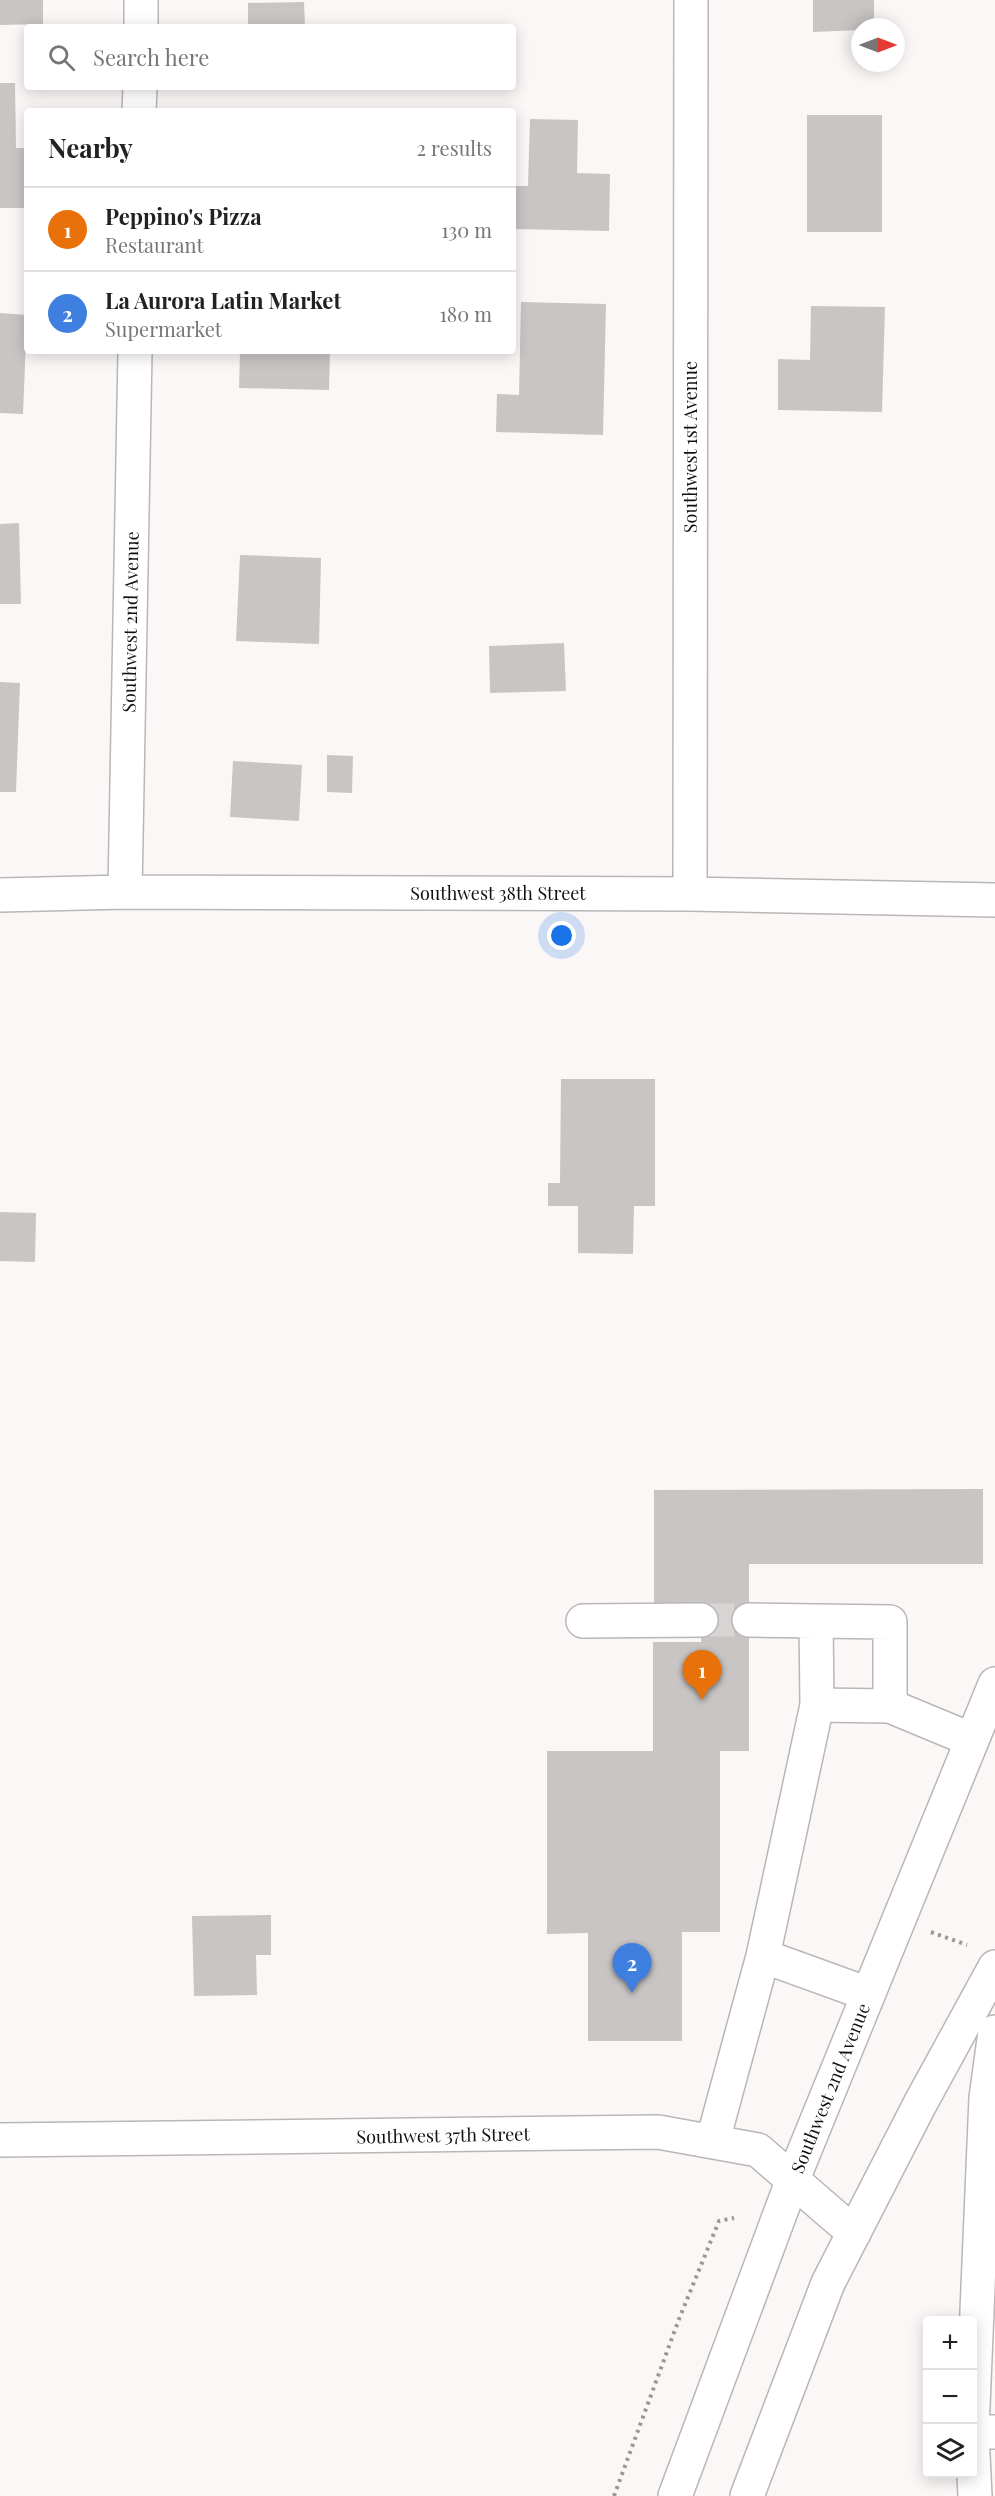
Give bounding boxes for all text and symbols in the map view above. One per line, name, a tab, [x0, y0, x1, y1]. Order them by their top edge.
north arrow	[851, 18, 905, 72]
search box	[24, 24, 516, 90]
icon: search	[45, 41, 78, 74]
text: Search here	[93, 42, 209, 72]
text: Nearby	[48, 130, 133, 165]
text: 2 results	[417, 134, 492, 161]
text: Peppino's Pizza	[105, 201, 262, 231]
text: 1	[64, 216, 71, 243]
text: 130 m	[441, 216, 492, 243]
text: Restaurant	[105, 231, 204, 258]
text: La Aurora Latin Market	[105, 285, 341, 315]
text: 2	[62, 300, 73, 327]
text: 180 m	[439, 300, 492, 327]
text: Supermarket	[105, 315, 222, 342]
street label: Southwest 1st Avenue	[678, 361, 702, 533]
street label: Southwest 2nd Avenue	[116, 531, 144, 713]
street label: Southwest 38th Street	[410, 881, 586, 905]
your location	[547, 921, 576, 950]
pin: 1	[682, 1650, 722, 1700]
pin: 2	[612, 1944, 652, 1993]
street label: Southwest 2nd Avenue	[785, 1999, 875, 2177]
street label: Southwest 37th Street	[356, 2121, 531, 2149]
map controls	[923, 2316, 977, 2478]
button: +	[923, 2316, 977, 2370]
button: −	[923, 2370, 977, 2424]
button: layers	[923, 2424, 977, 2478]

